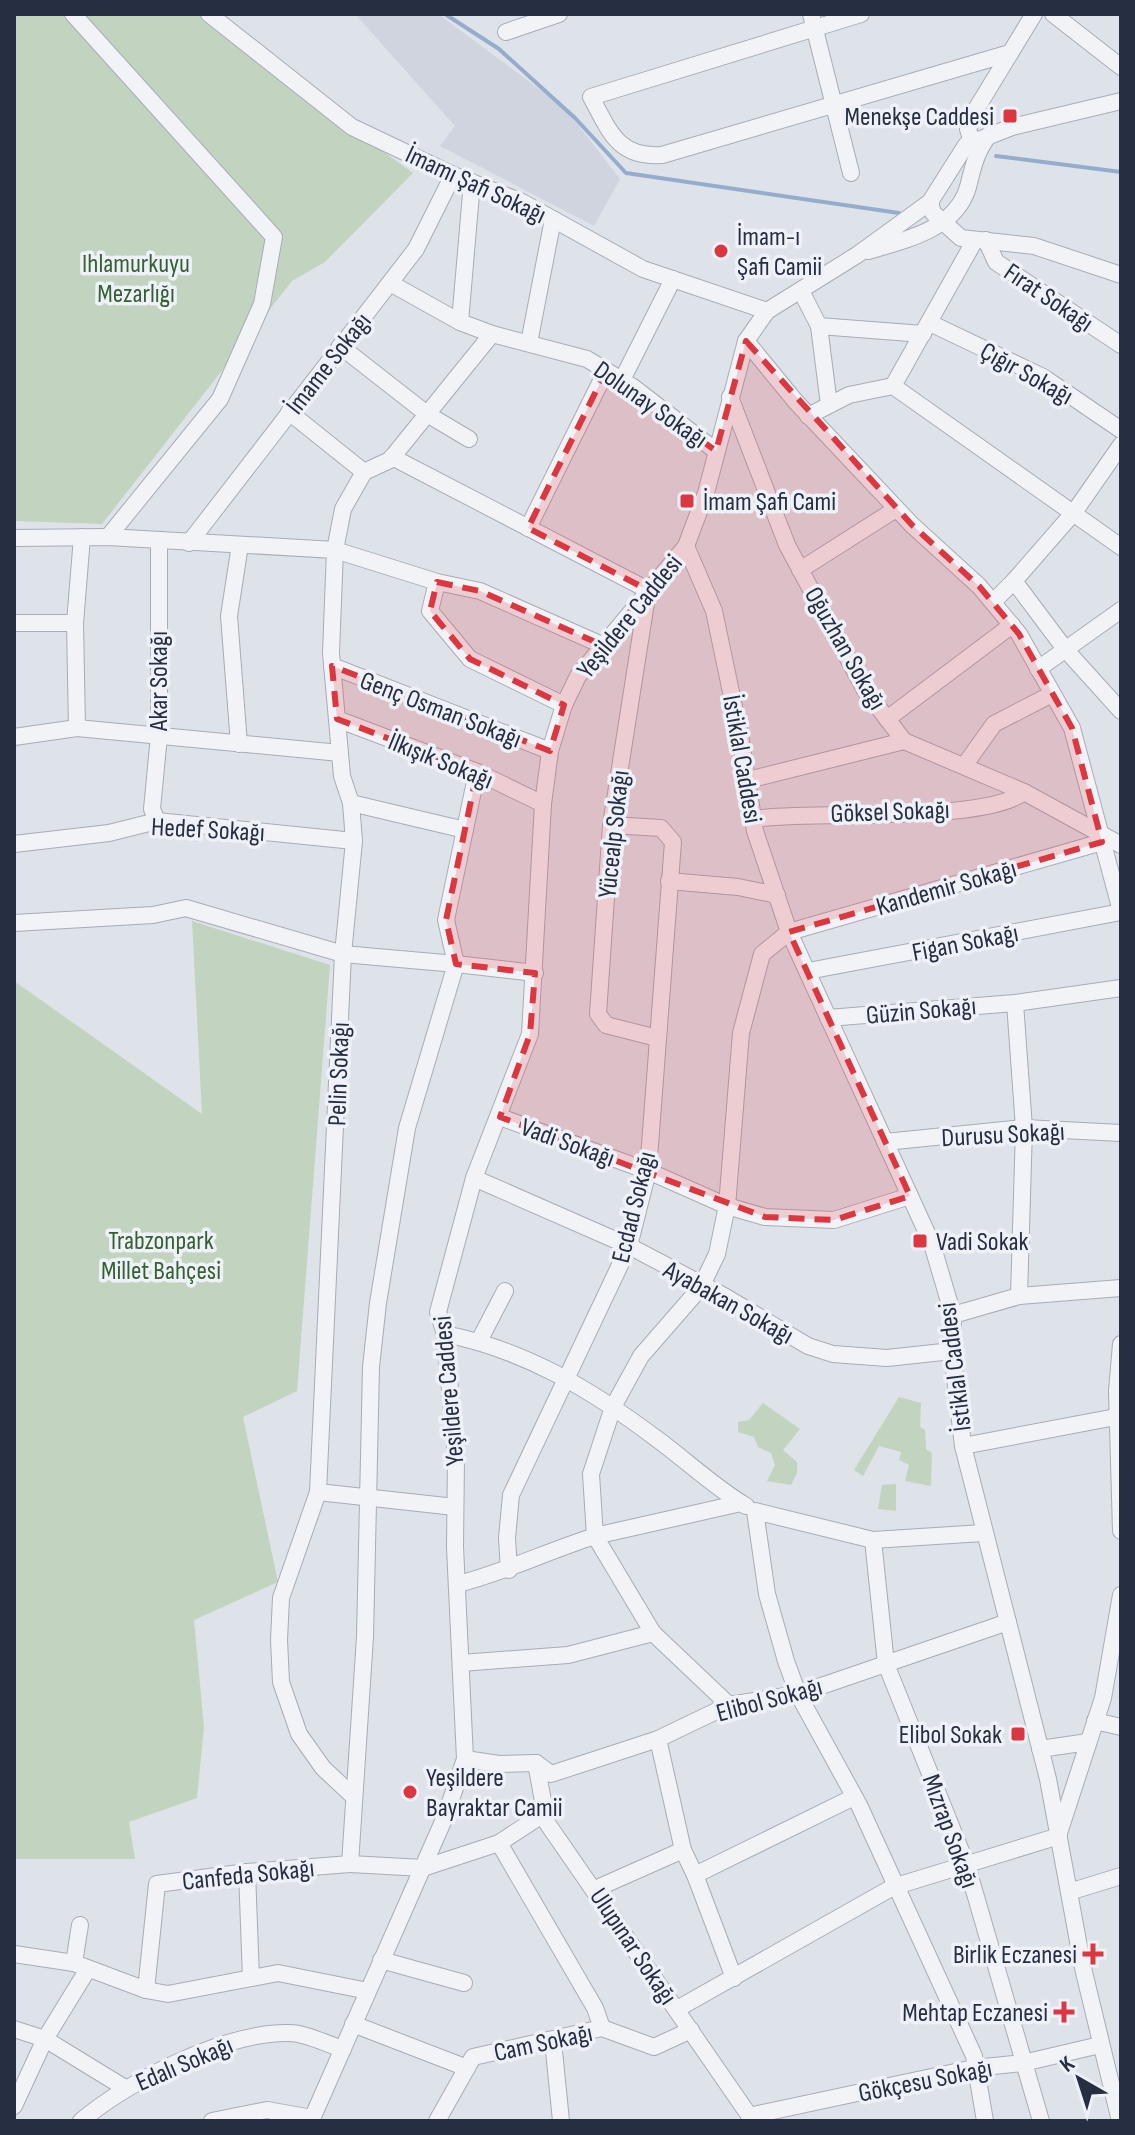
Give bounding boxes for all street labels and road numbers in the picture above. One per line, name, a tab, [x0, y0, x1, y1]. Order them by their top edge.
street label: İmamı Şafi Sokağı	[400, 139, 550, 231]
street label: Fırat Sokağı	[998, 257, 1099, 339]
street label: İmame Sokağı	[280, 307, 378, 421]
street label: Çığır Sokağı	[974, 336, 1078, 412]
street label: Dolunay Sokağı	[587, 355, 713, 456]
street label: Yeşildere Caddesi	[571, 549, 690, 685]
street label: Oğuzhan Sokağı	[797, 582, 892, 716]
street label: Akar Sokağı	[144, 631, 175, 732]
street label: Genç Osman Sokağı	[355, 665, 526, 755]
street label: İstiklal Caddesi	[715, 693, 768, 826]
street label: İlkışık Sokağı	[384, 726, 497, 796]
street label: Yücealp Sokağı	[592, 769, 637, 900]
street label: Göksel Sokağı	[830, 795, 950, 830]
street label: Hedef Sokağı	[150, 812, 265, 849]
street label: Kandemir Sokağı	[873, 854, 1020, 923]
street label: Figan Sokağı	[910, 918, 1021, 969]
street label: Güzin Sokağı	[865, 991, 977, 1032]
street label: Pelin Sokağı	[322, 1022, 357, 1127]
street label: Vadi Sokağı	[516, 1112, 619, 1175]
street label: Durusu Sokağı	[941, 1117, 1066, 1154]
street label: Ecdad Sokağı	[606, 1148, 663, 1266]
street label: Ayabakan Sokağı	[657, 1254, 799, 1352]
street label: İstiklal Caddesi	[932, 1301, 979, 1433]
street label: Yeşildere Caddesi	[427, 1315, 471, 1467]
street label: Elibol Sokağı	[713, 1671, 826, 1729]
street label: Mızrap Sokağı	[915, 1770, 984, 1893]
street label: Canfeda Sokağı	[181, 1853, 316, 1898]
street label: Ulupınar Sokağı	[582, 1883, 683, 2011]
street label: Cam Sokağı	[491, 2018, 595, 2069]
street label: Edalı Sokağı	[131, 2030, 238, 2099]
street label: Gökçesu Sokağı	[856, 2053, 995, 2110]

